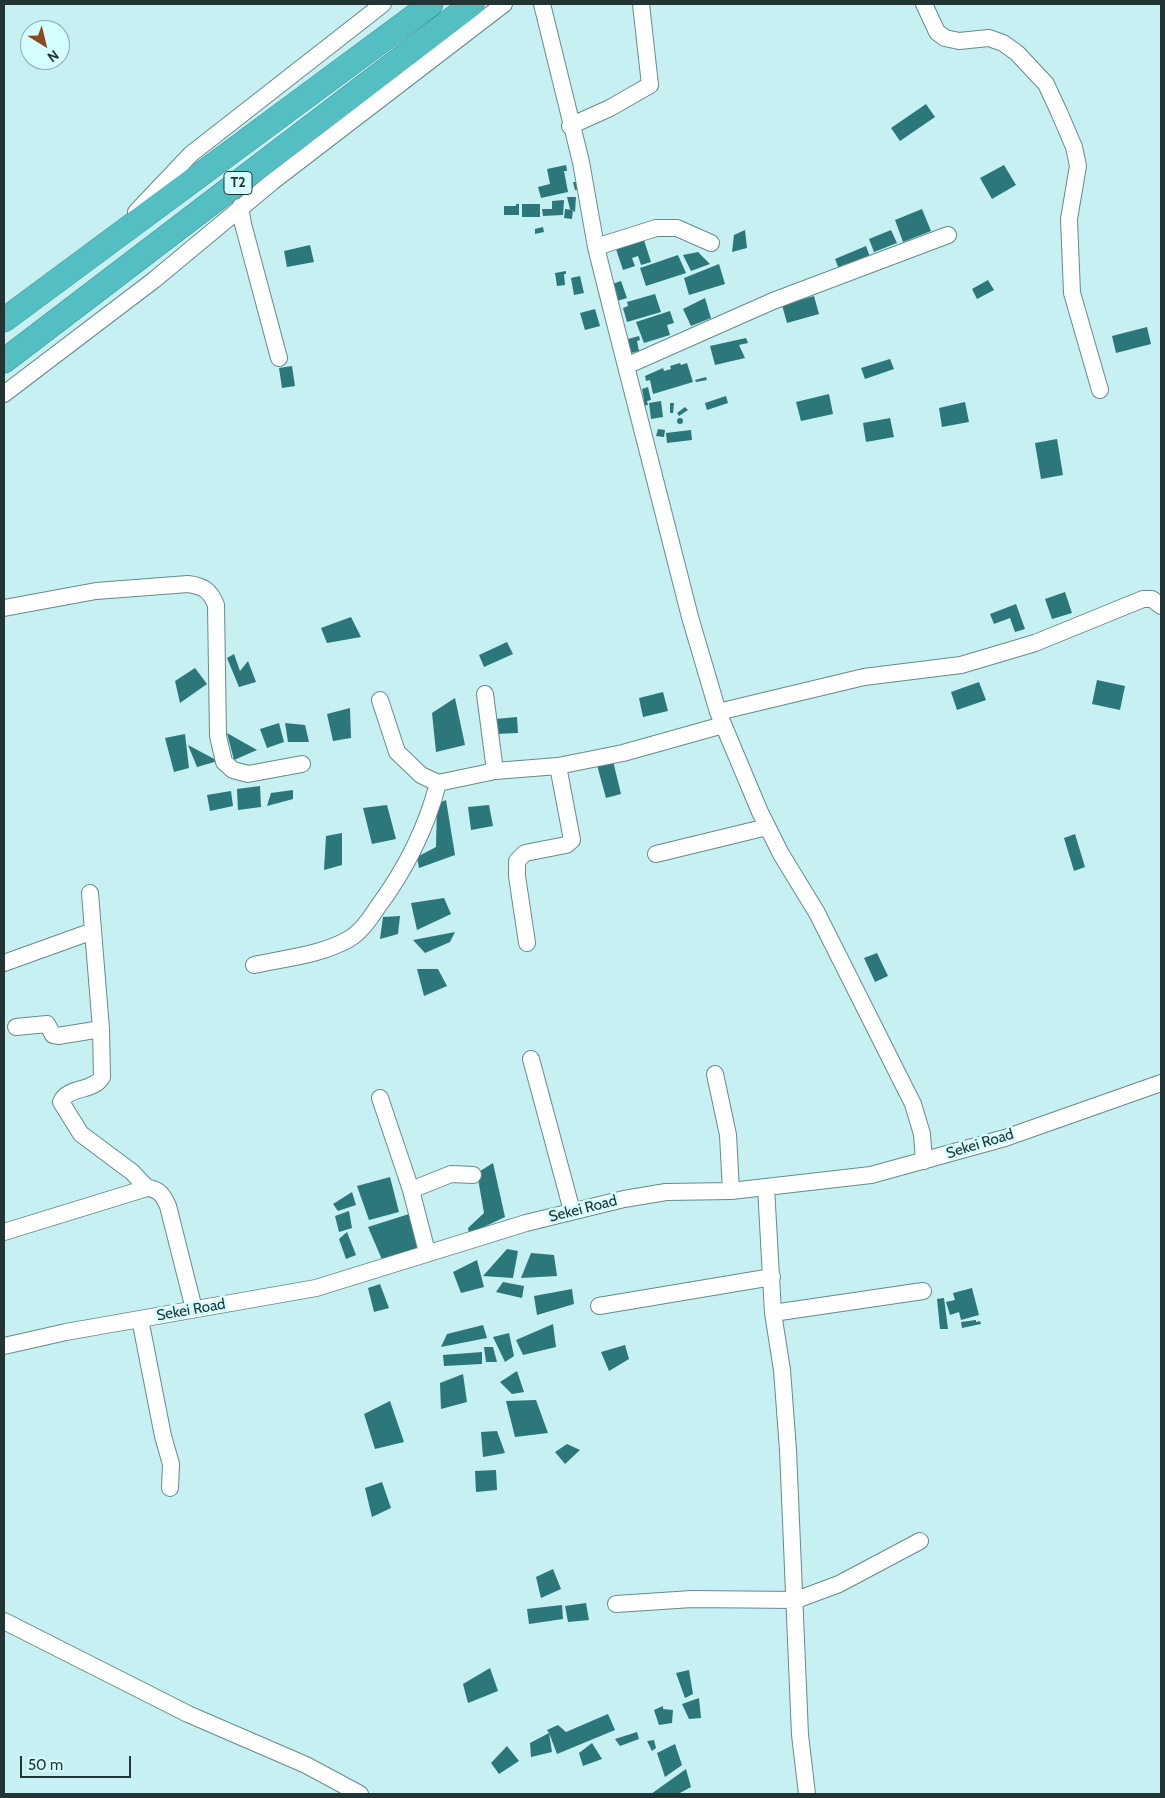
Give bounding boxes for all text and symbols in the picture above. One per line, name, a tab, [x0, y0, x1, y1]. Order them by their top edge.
north arrow	[20, 20, 70, 70]
text: N	[44, 46, 63, 67]
road number: T2	[224, 172, 252, 194]
street label: Sekei Road	[944, 1125, 1016, 1163]
street label: Sekei Road	[547, 1192, 619, 1226]
street label: Sekei Road	[155, 1295, 227, 1325]
scale bar	[22, 1746, 134, 1778]
text: 50 m	[28, 1756, 63, 1774]

